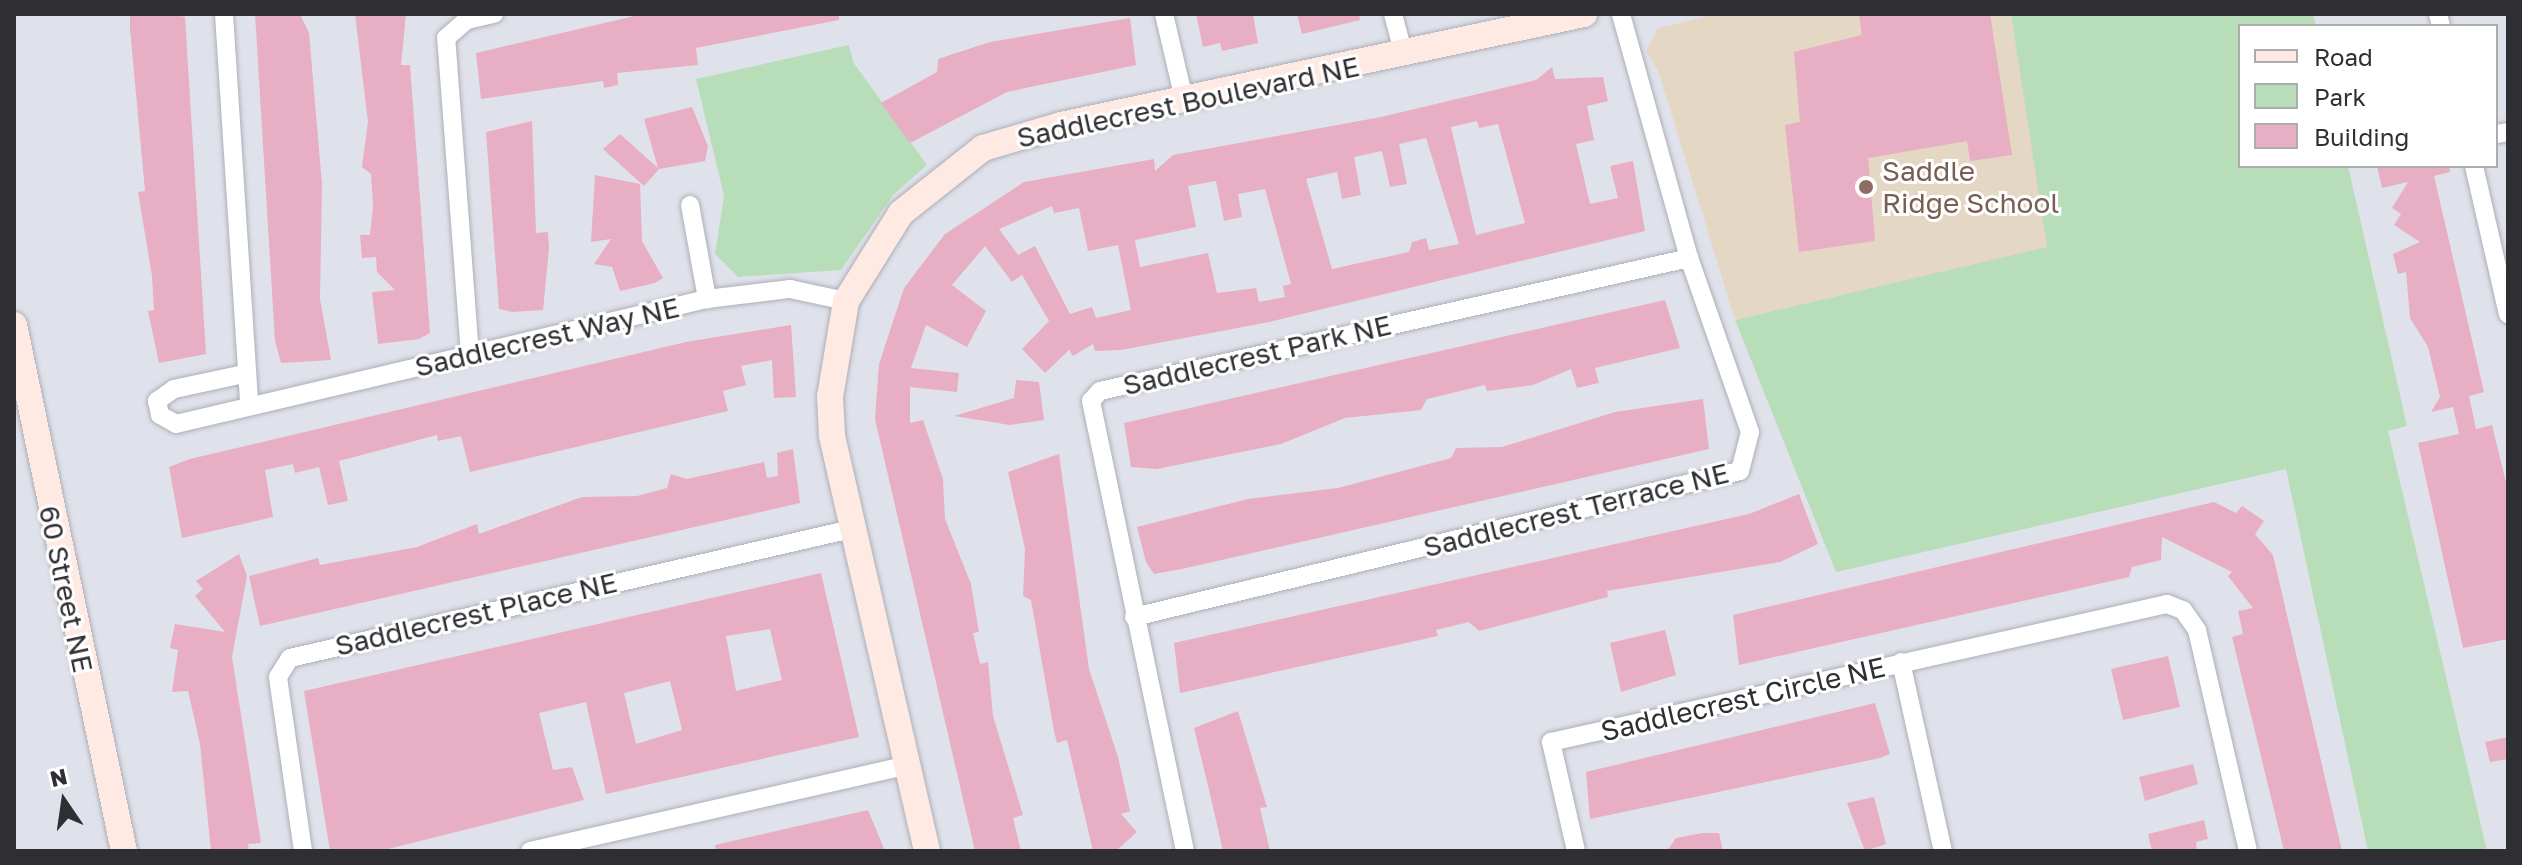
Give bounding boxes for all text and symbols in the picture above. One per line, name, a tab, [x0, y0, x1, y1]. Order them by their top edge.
legend	[2238, 24, 2498, 168]
text: Road	[2314, 42, 2373, 71]
street label: Saddlecrest Boulevard NE	[1014, 49, 1362, 155]
text: Park	[2314, 82, 2366, 111]
text: Building	[2314, 122, 2409, 151]
place label: Saddle Ridge School	[1882, 154, 2059, 220]
marker: Saddle Ridge School	[1857, 178, 1875, 196]
street label: Saddlecrest Way NE	[412, 290, 682, 384]
street label: Saddlecrest Park NE	[1120, 308, 1394, 402]
street label: Saddlecrest Terrace NE	[1420, 456, 1732, 564]
street label: 60 Street NE	[32, 503, 100, 675]
street label: Saddlecrest Place NE	[332, 565, 620, 663]
street label: Saddlecrest Circle NE	[1597, 650, 1889, 748]
north arrow	[24, 761, 104, 841]
text: N	[47, 762, 70, 792]

